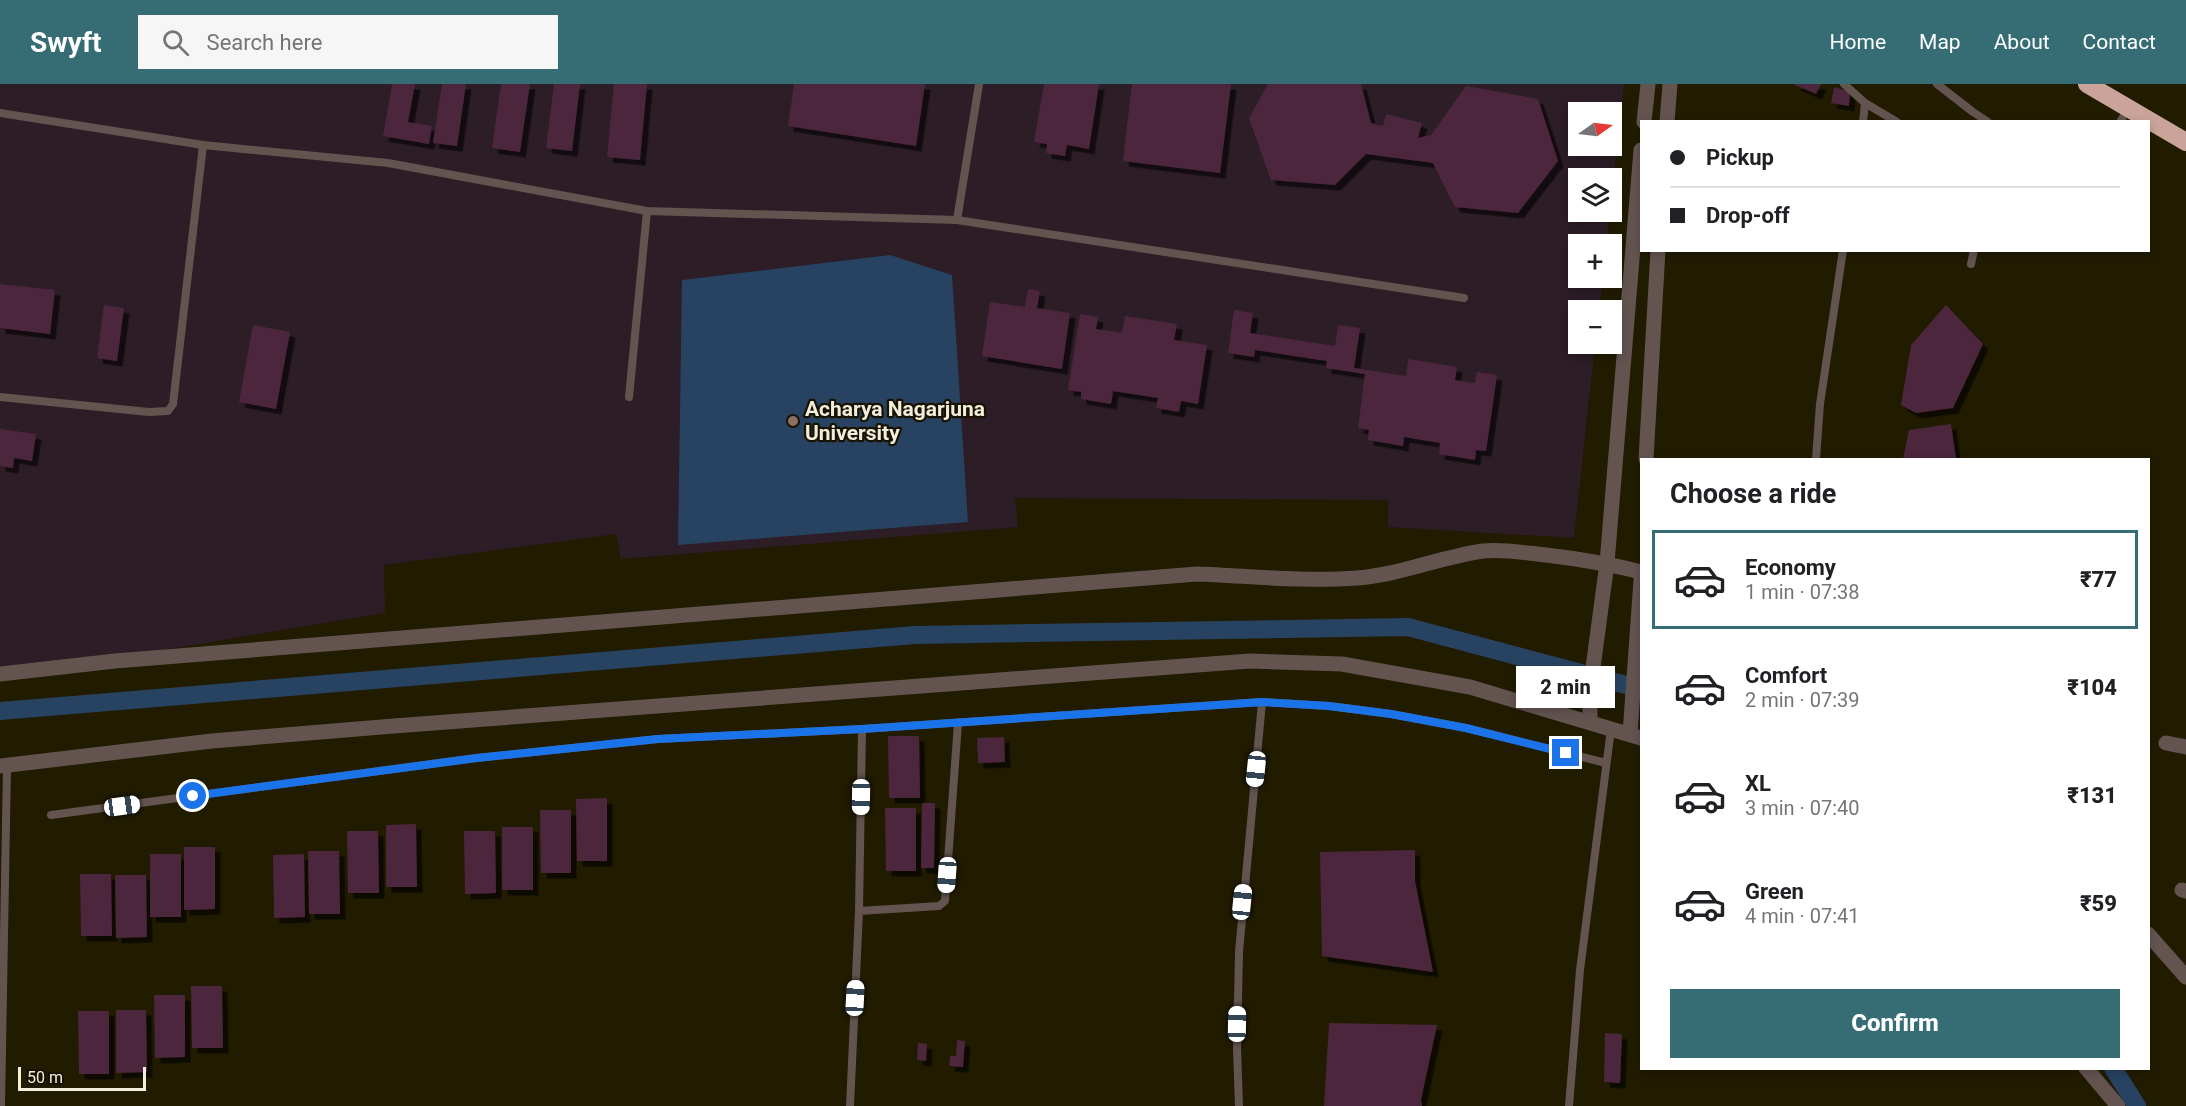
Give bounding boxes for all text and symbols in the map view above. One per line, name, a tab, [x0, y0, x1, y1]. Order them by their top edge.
search box	[138, 15, 558, 69]
text: Swyft	[30, 26, 102, 59]
icon: search	[159, 26, 192, 59]
text: Search here	[207, 30, 322, 55]
text: Home	[1830, 30, 1886, 54]
text: Map	[1919, 30, 1961, 54]
text: About	[1994, 30, 2050, 54]
text: Contact	[2083, 30, 2156, 54]
north arrow	[1568, 102, 1622, 156]
map controls	[1568, 102, 1622, 354]
text: Pickup	[1706, 145, 1774, 170]
button: layers	[1568, 168, 1622, 222]
text: Drop-off	[1706, 203, 1790, 228]
button: +	[1568, 234, 1622, 288]
button: −	[1568, 300, 1622, 354]
place label: Acharya Nagarjuna University	[805, 397, 985, 445]
marker: Acharya Nagarjuna University	[786, 414, 800, 428]
text: Choose a ride	[1670, 478, 1836, 510]
icon: car	[1673, 553, 1727, 607]
text: Economy	[1745, 555, 1836, 580]
text: ₹77	[2080, 567, 2117, 592]
text: 1 min · 07:38	[1745, 580, 1860, 604]
icon: car	[1673, 661, 1727, 715]
text: Comfort	[1745, 663, 1827, 688]
callout: 2 min	[1516, 666, 1616, 708]
text: 2 min	[1540, 675, 1591, 699]
text: ₹104	[2067, 675, 2117, 700]
text: 2 min · 07:39	[1745, 688, 1860, 712]
route end	[1552, 739, 1579, 766]
car	[1245, 750, 1267, 788]
icon: car	[1673, 769, 1727, 823]
text: XL	[1745, 771, 1771, 796]
car	[852, 779, 870, 815]
route start	[179, 782, 206, 809]
text: ₹131	[2067, 783, 2117, 808]
car	[103, 795, 141, 817]
text: 3 min · 07:40	[1745, 796, 1860, 820]
car	[937, 856, 957, 894]
icon: car	[1673, 877, 1727, 931]
text: Green	[1745, 879, 1804, 904]
car	[1231, 883, 1253, 921]
text: ₹59	[2080, 891, 2117, 916]
text: 4 min · 07:41	[1745, 904, 1860, 928]
car	[845, 980, 865, 1016]
button: Confirm	[1670, 989, 2120, 1058]
car	[1228, 1006, 1246, 1042]
scale bar	[18, 1064, 146, 1092]
text: 50 m	[27, 1068, 63, 1087]

